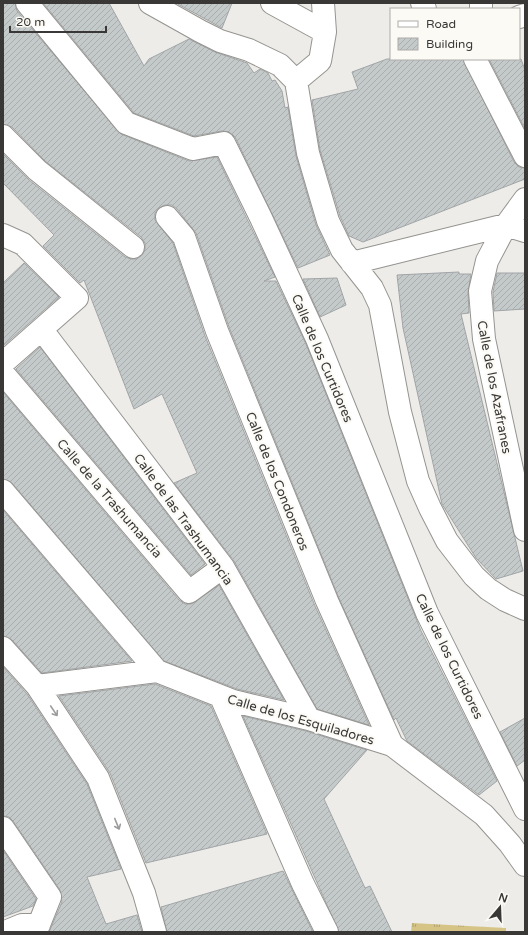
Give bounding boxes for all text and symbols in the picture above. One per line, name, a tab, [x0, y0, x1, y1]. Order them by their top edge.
scale bar	[10, 8, 106, 34]
legend	[390, 8, 520, 60]
text: 20 m	[16, 15, 45, 29]
text: Road	[426, 17, 456, 31]
text: Building	[426, 37, 473, 51]
street label: Calle de los Curtidores	[288, 292, 356, 425]
street label: Calle de los Azafranes	[473, 319, 515, 455]
street label: Calle de los Condoneros	[242, 410, 312, 553]
street label: Calle de la Trashumancia	[53, 436, 165, 561]
street label: Calle de las Trashumancia	[130, 451, 236, 588]
street label: Calle de los Curtidores	[412, 591, 486, 722]
street label: Calle de los Esquiladores	[225, 691, 376, 749]
one-way arrow	[50, 705, 58, 717]
one-way arrow	[113, 817, 121, 829]
north arrow	[480, 887, 520, 927]
text: N	[497, 890, 509, 906]

